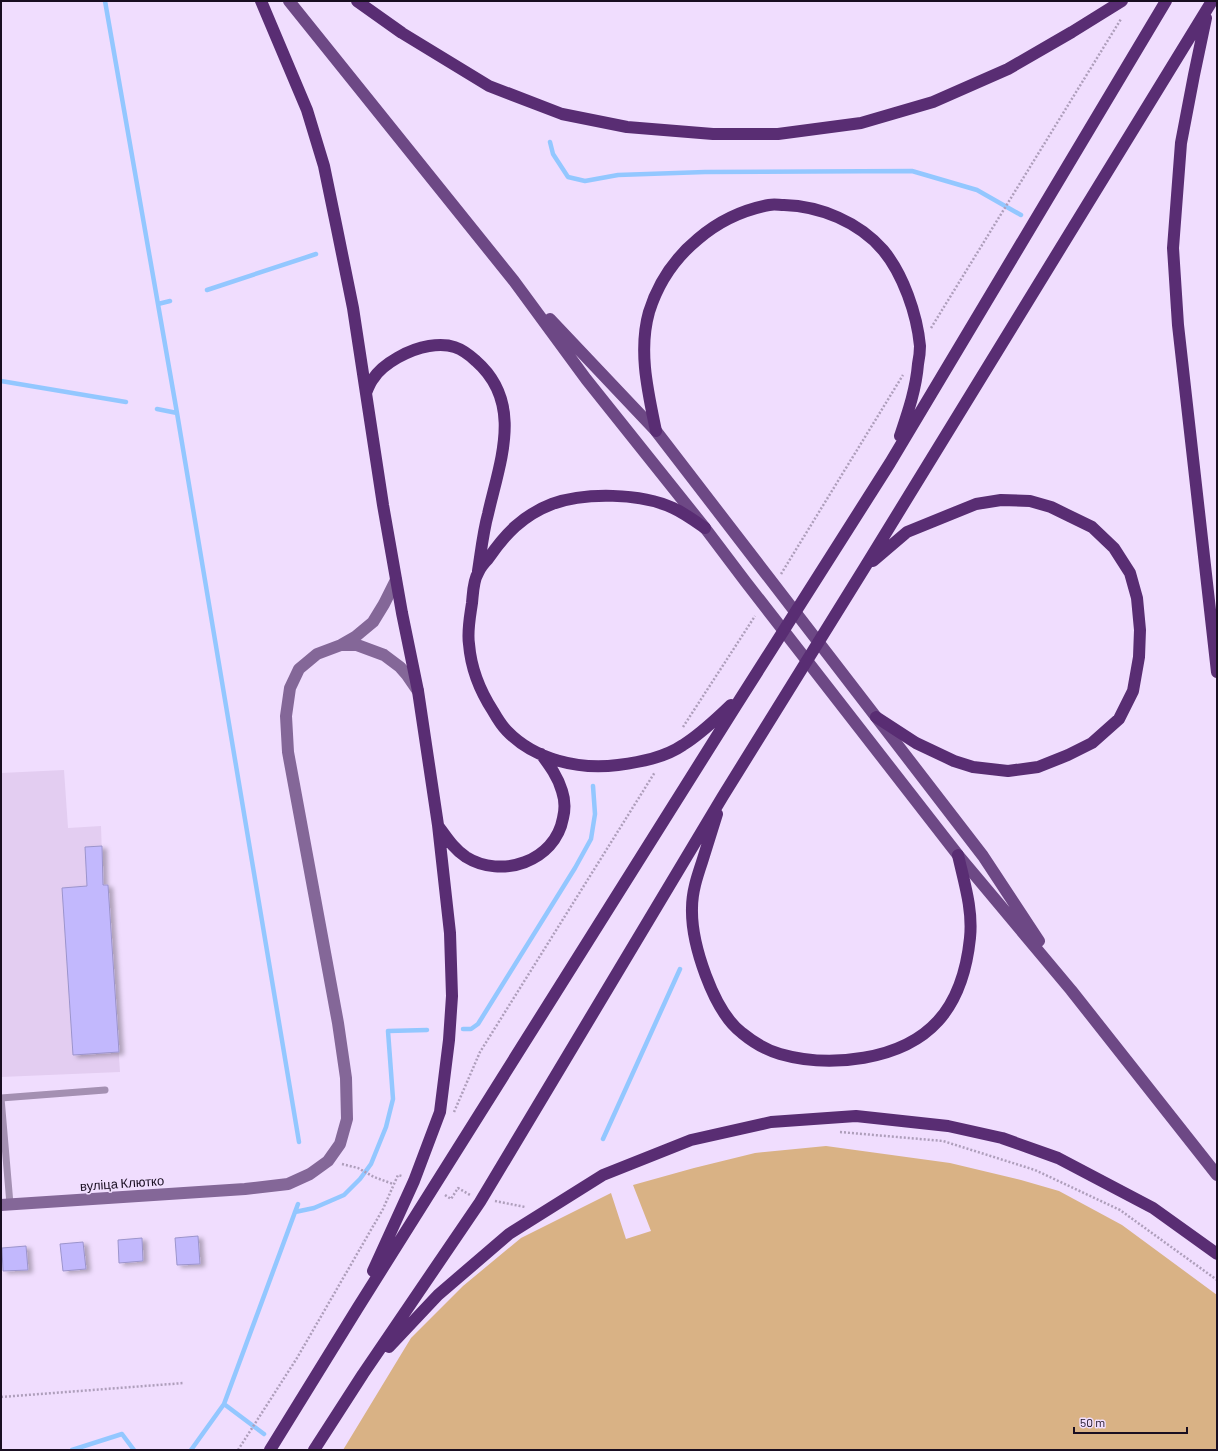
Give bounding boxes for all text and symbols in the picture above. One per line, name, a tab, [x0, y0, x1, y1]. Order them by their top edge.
street label: вуліца Клютко	[79, 1172, 165, 1194]
scale bar	[1074, 1409, 1187, 1435]
text: 50 m	[1080, 1415, 1105, 1429]

